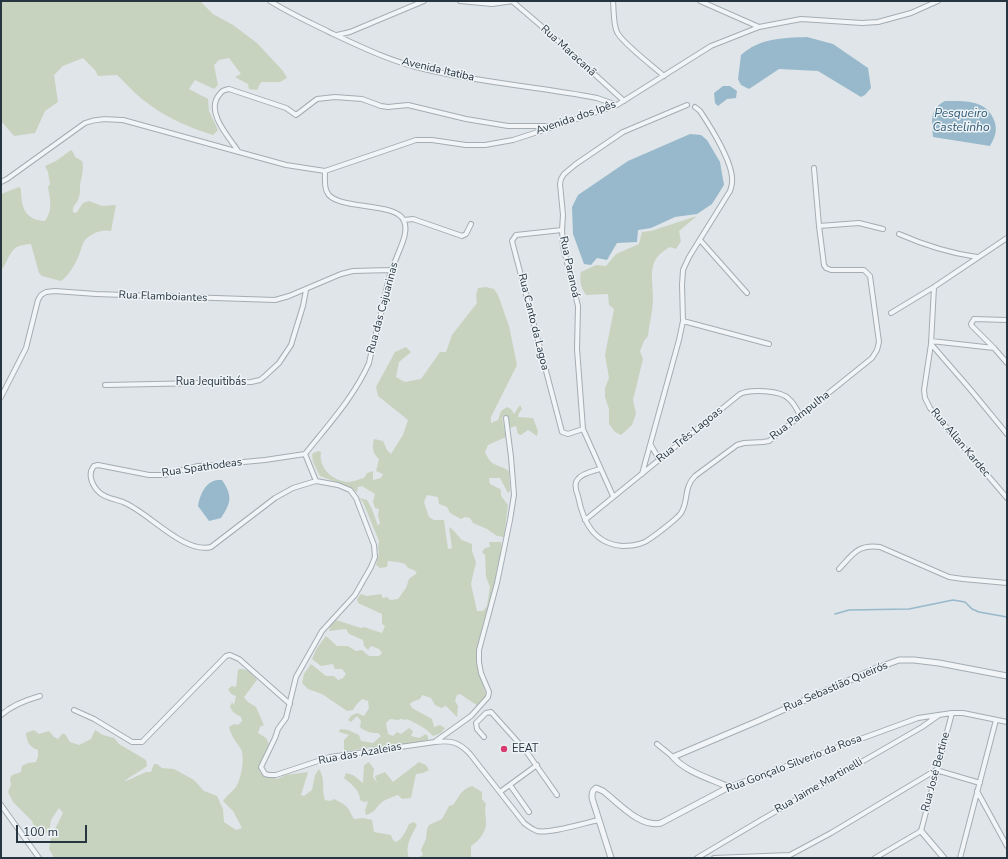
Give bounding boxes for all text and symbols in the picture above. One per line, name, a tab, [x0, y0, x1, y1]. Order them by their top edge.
street label: Rua Maracanã	[538, 23, 598, 79]
street label: Avenida Itatiba	[400, 55, 476, 85]
street label: Avenida dos Ipês	[534, 98, 618, 138]
water label: Pesqueiro Castelinho	[932, 107, 990, 135]
street label: Rua Paranoá	[556, 235, 582, 299]
street label: Rua das Cajuarinas	[364, 261, 402, 355]
street label: Rua Canto da Lagoa	[515, 272, 551, 372]
street label: Rua Flamboiantes	[118, 289, 208, 305]
street label: Rua Jequitibás	[176, 375, 246, 389]
street label: Rua Pampulha	[768, 389, 832, 443]
street label: Rua Três Lagoas	[654, 404, 726, 466]
street label: Rua Allan Kardec	[927, 406, 993, 480]
street label: Rua Spathodeas	[161, 456, 243, 480]
street label: Rua Sebastião Queirós	[782, 659, 890, 715]
street label: Rua José Bertine	[919, 731, 953, 813]
street label: Rua Gonçalo Silverio da Rosa	[724, 732, 864, 796]
street label: Rua das Azaleias	[317, 740, 403, 768]
place label: EEAT	[512, 742, 538, 756]
marker: EEAT	[499, 744, 509, 754]
street label: Rua Jaime Martinelli	[773, 755, 865, 817]
scale bar	[18, 817, 89, 843]
text: 100 m	[23, 824, 58, 840]

